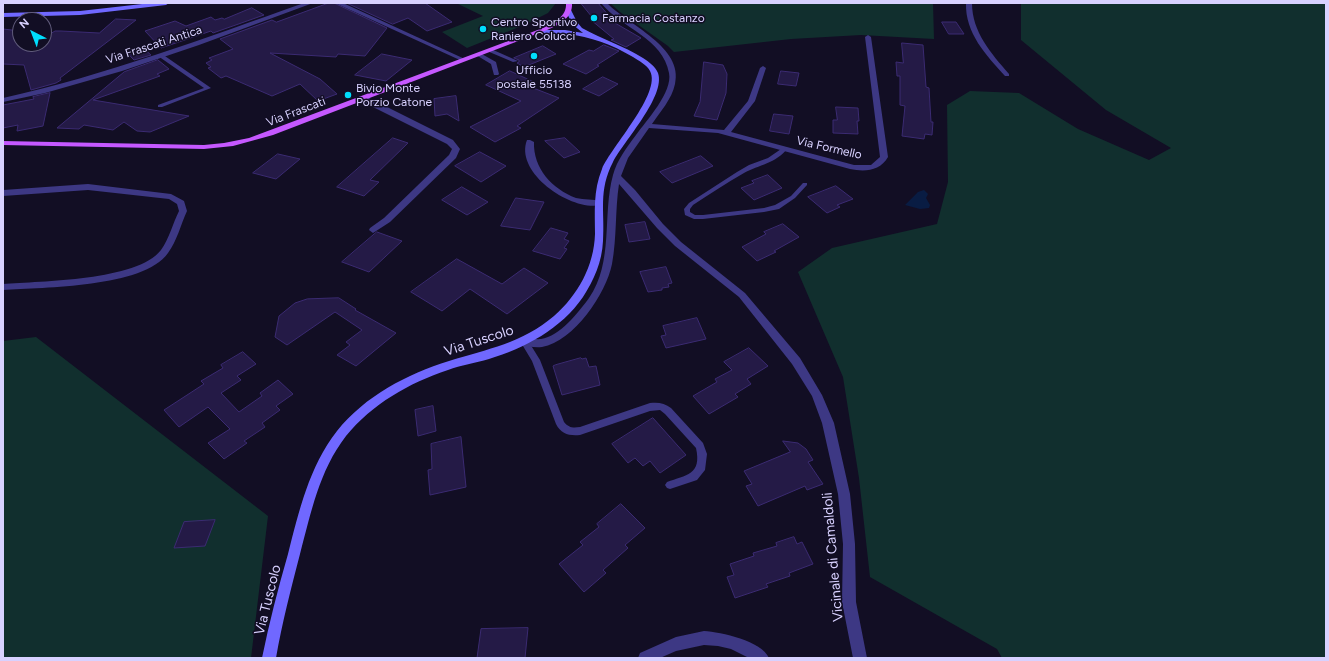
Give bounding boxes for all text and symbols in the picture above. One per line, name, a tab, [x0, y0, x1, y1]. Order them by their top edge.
place label: Farmacia Costanzo	[602, 11, 705, 25]
north arrow	[12, 12, 52, 52]
marker: Farmacia Costanzo	[589, 13, 599, 23]
place label: Centro Sportivo Raniero Colucci	[491, 15, 577, 43]
text: N	[17, 16, 32, 31]
street label: Via Frascati Antica	[104, 23, 204, 67]
marker: Centro Sportivo Raniero Colucci	[478, 24, 488, 34]
marker: Ufficio postale 55138	[529, 51, 539, 61]
place label: Ufficio postale 55138	[496, 63, 572, 91]
place label: Bivio Monte Porzio Catone	[356, 81, 432, 109]
marker: Bivio Monte Porzio Catone	[343, 90, 353, 100]
street label: Via Frascati	[264, 94, 328, 130]
street label: Via Formello	[795, 133, 863, 163]
street label: Via Tuscolo	[442, 322, 516, 360]
street label: Vicinale di Camaldoli	[819, 492, 847, 622]
street label: Via Tuscolo	[251, 563, 285, 637]

